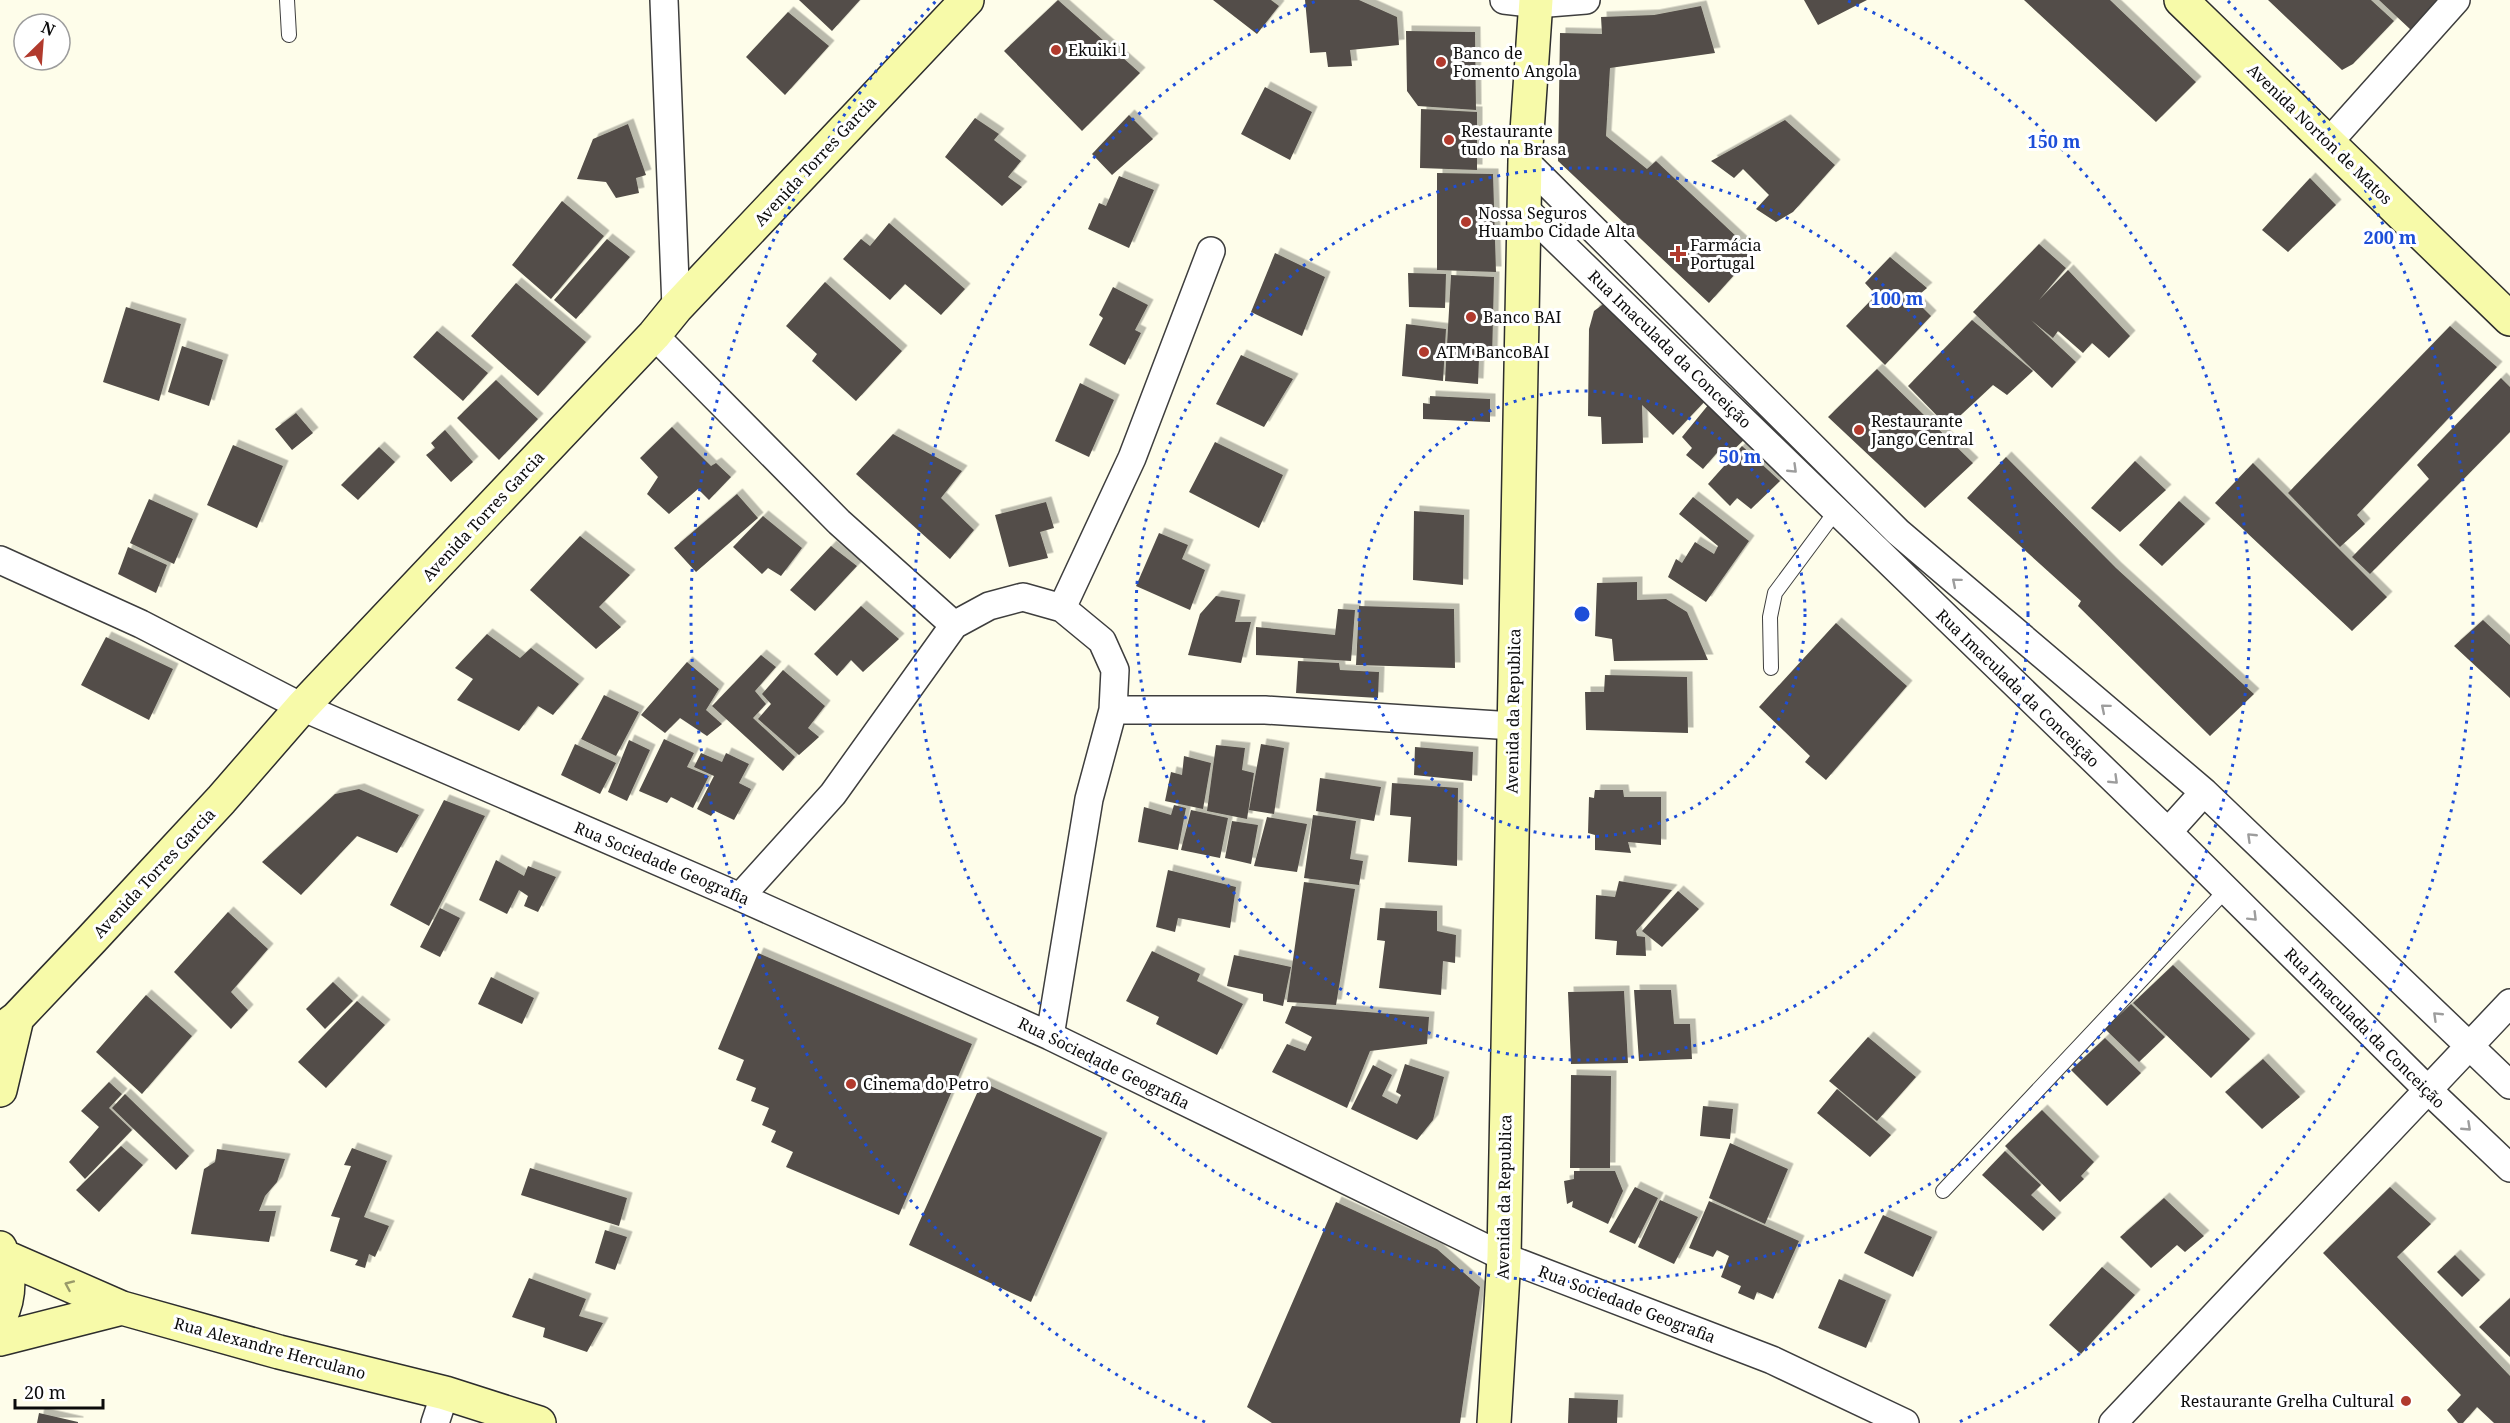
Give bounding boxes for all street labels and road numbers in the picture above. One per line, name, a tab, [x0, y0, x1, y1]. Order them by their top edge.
street label: Avenida Norton de Matos	[2243, 59, 2397, 209]
street label: Avenida Torres Garcia	[749, 91, 881, 231]
street label: Rua Imaculada da Conceição	[1584, 265, 1756, 433]
street label: Avenida Torres Garcia	[417, 446, 549, 586]
street label: Rua Imaculada da Conceição	[1932, 604, 2104, 772]
street label: Avenida da Republica	[1501, 628, 1525, 794]
street label: Avenida Torres Garcia	[88, 803, 220, 943]
street label: Rua Sociedade Geografia	[571, 816, 753, 910]
street label: Rua Imaculada da Conceição	[2280, 943, 2450, 1113]
street label: Rua Sociedade Geografia	[1015, 1012, 1193, 1114]
street label: Avenida da Republica	[1492, 1114, 1516, 1280]
street label: Rua Sociedade Geografia	[1535, 1260, 1719, 1348]
street label: Rua Alexandre Herculano	[172, 1312, 368, 1384]

